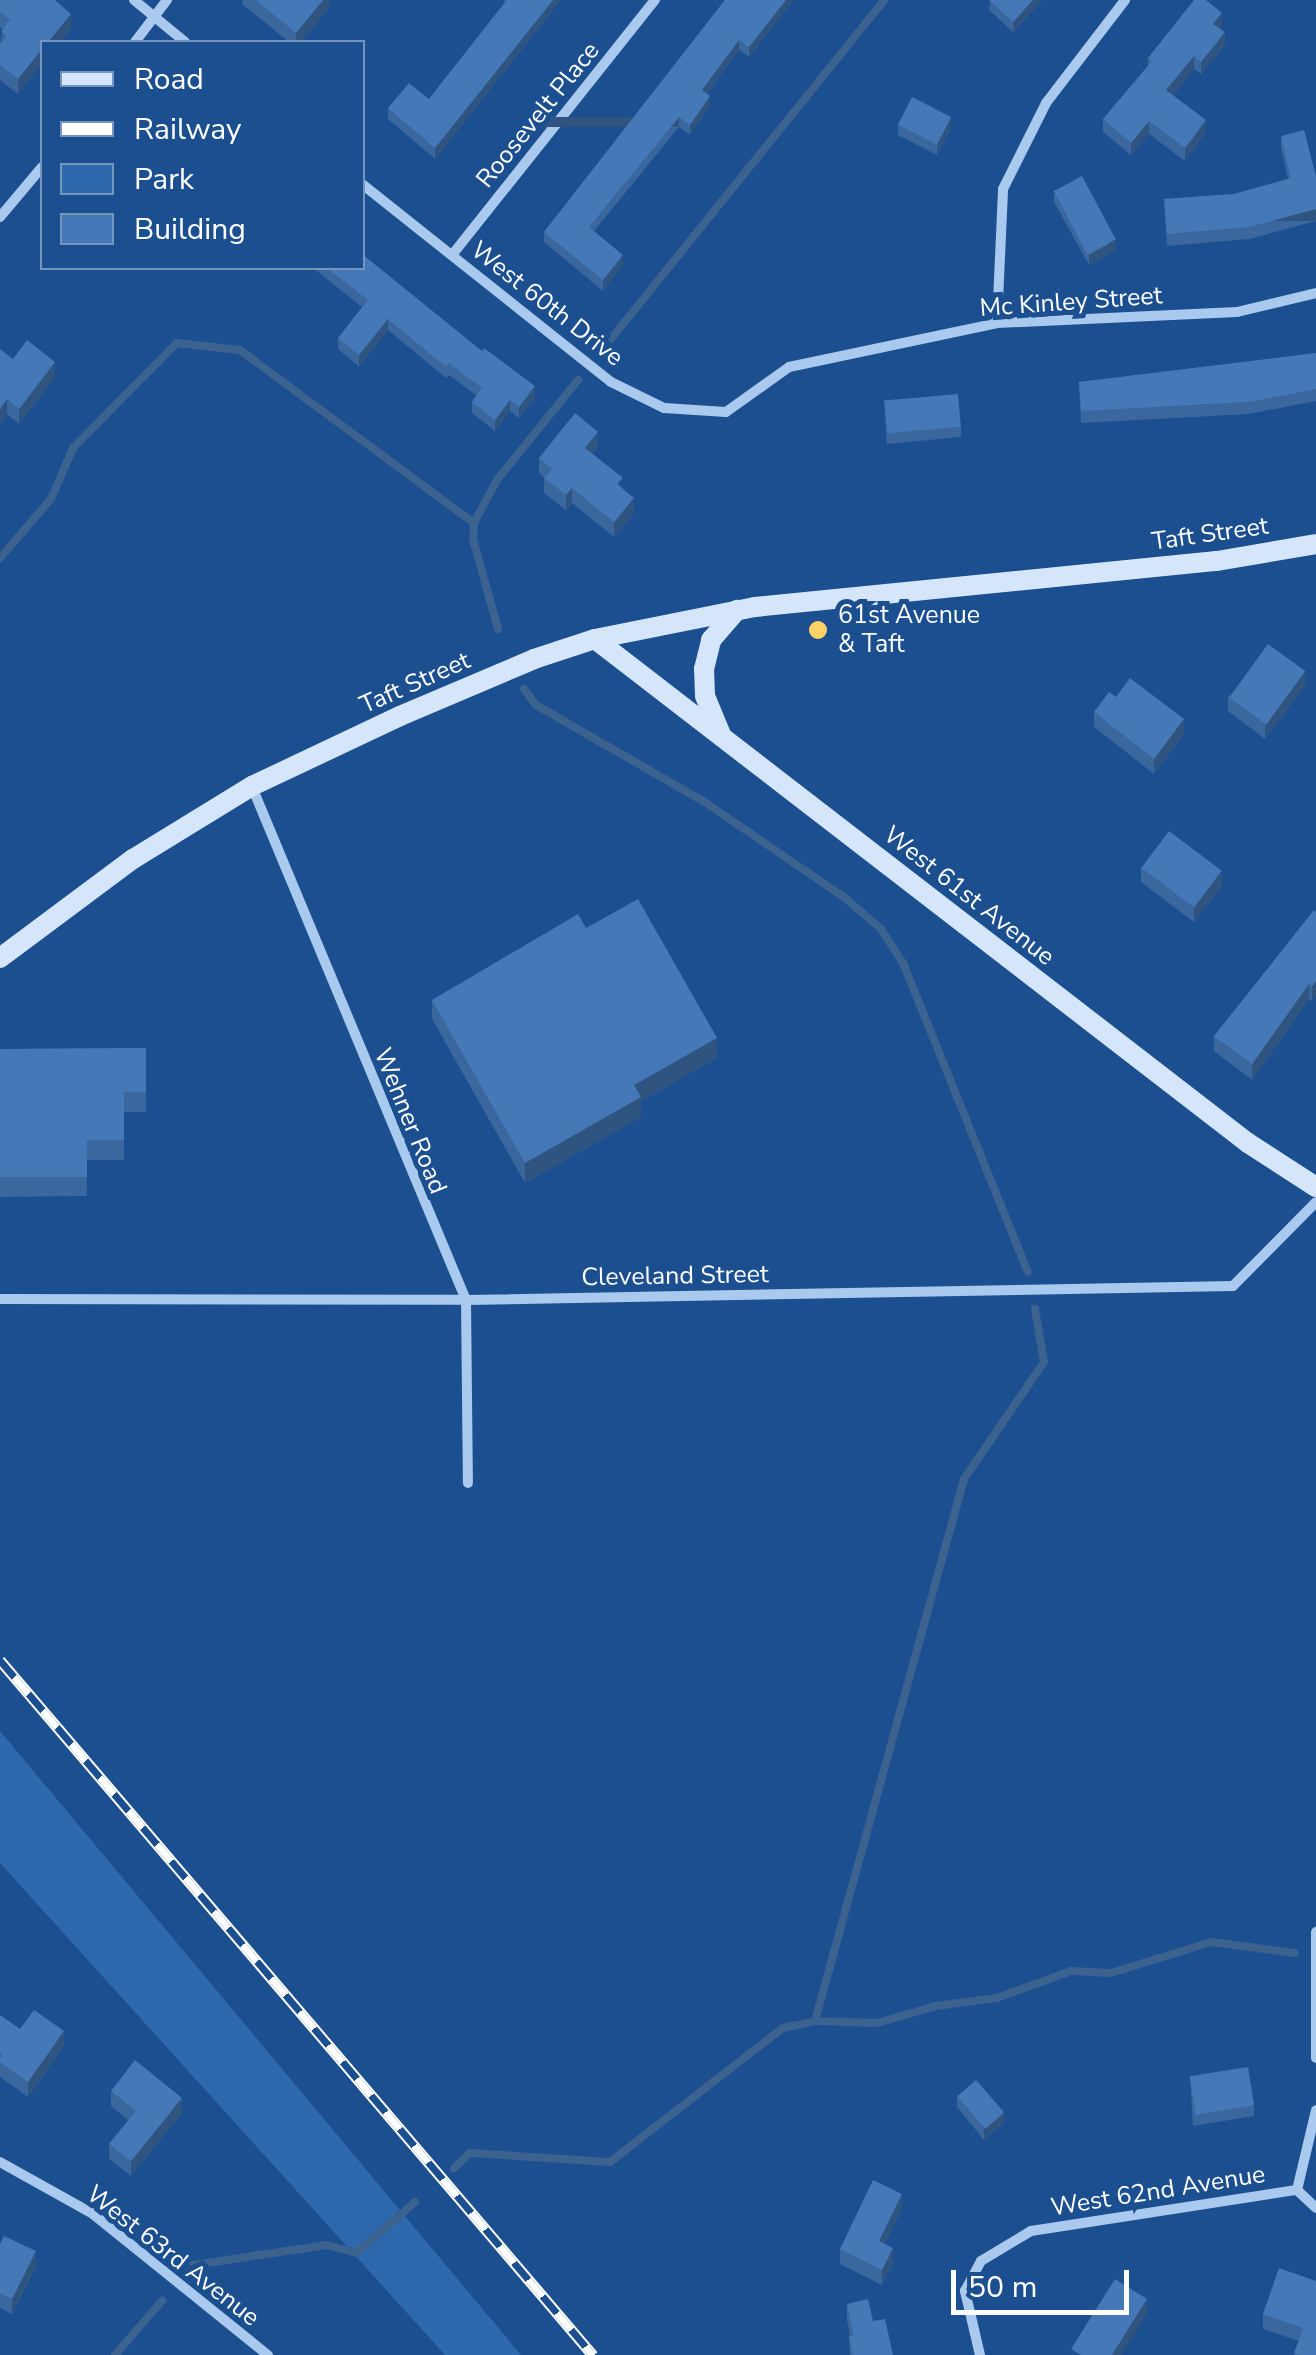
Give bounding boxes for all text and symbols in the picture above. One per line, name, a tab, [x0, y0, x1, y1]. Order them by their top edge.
street label: Roosevelt Place	[470, 36, 606, 194]
legend	[40, 40, 365, 270]
text: Road	[134, 59, 204, 100]
text: Railway	[134, 109, 242, 150]
text: Park	[134, 159, 194, 200]
text: Building	[134, 209, 246, 250]
street label: West 60th Drive	[465, 235, 629, 373]
street label: Mc Kinley Street	[979, 281, 1163, 323]
street label: Taft Street	[1150, 511, 1270, 557]
place label: 61st Avenue & Taft	[838, 601, 980, 660]
marker: 61st Avenue & Taft	[807, 619, 829, 641]
street label: Taft Street	[355, 645, 475, 721]
street label: West 61st Avenue	[878, 820, 1060, 972]
street label: Wehner Road	[367, 1044, 453, 1198]
street label: Cleveland Street	[581, 1259, 769, 1293]
street label: West 62nd Avenue	[1049, 2159, 1267, 2223]
street label: West 63rd Avenue	[81, 2179, 265, 2333]
scale bar	[956, 2250, 1134, 2312]
text: 50 m	[968, 2267, 1037, 2308]

